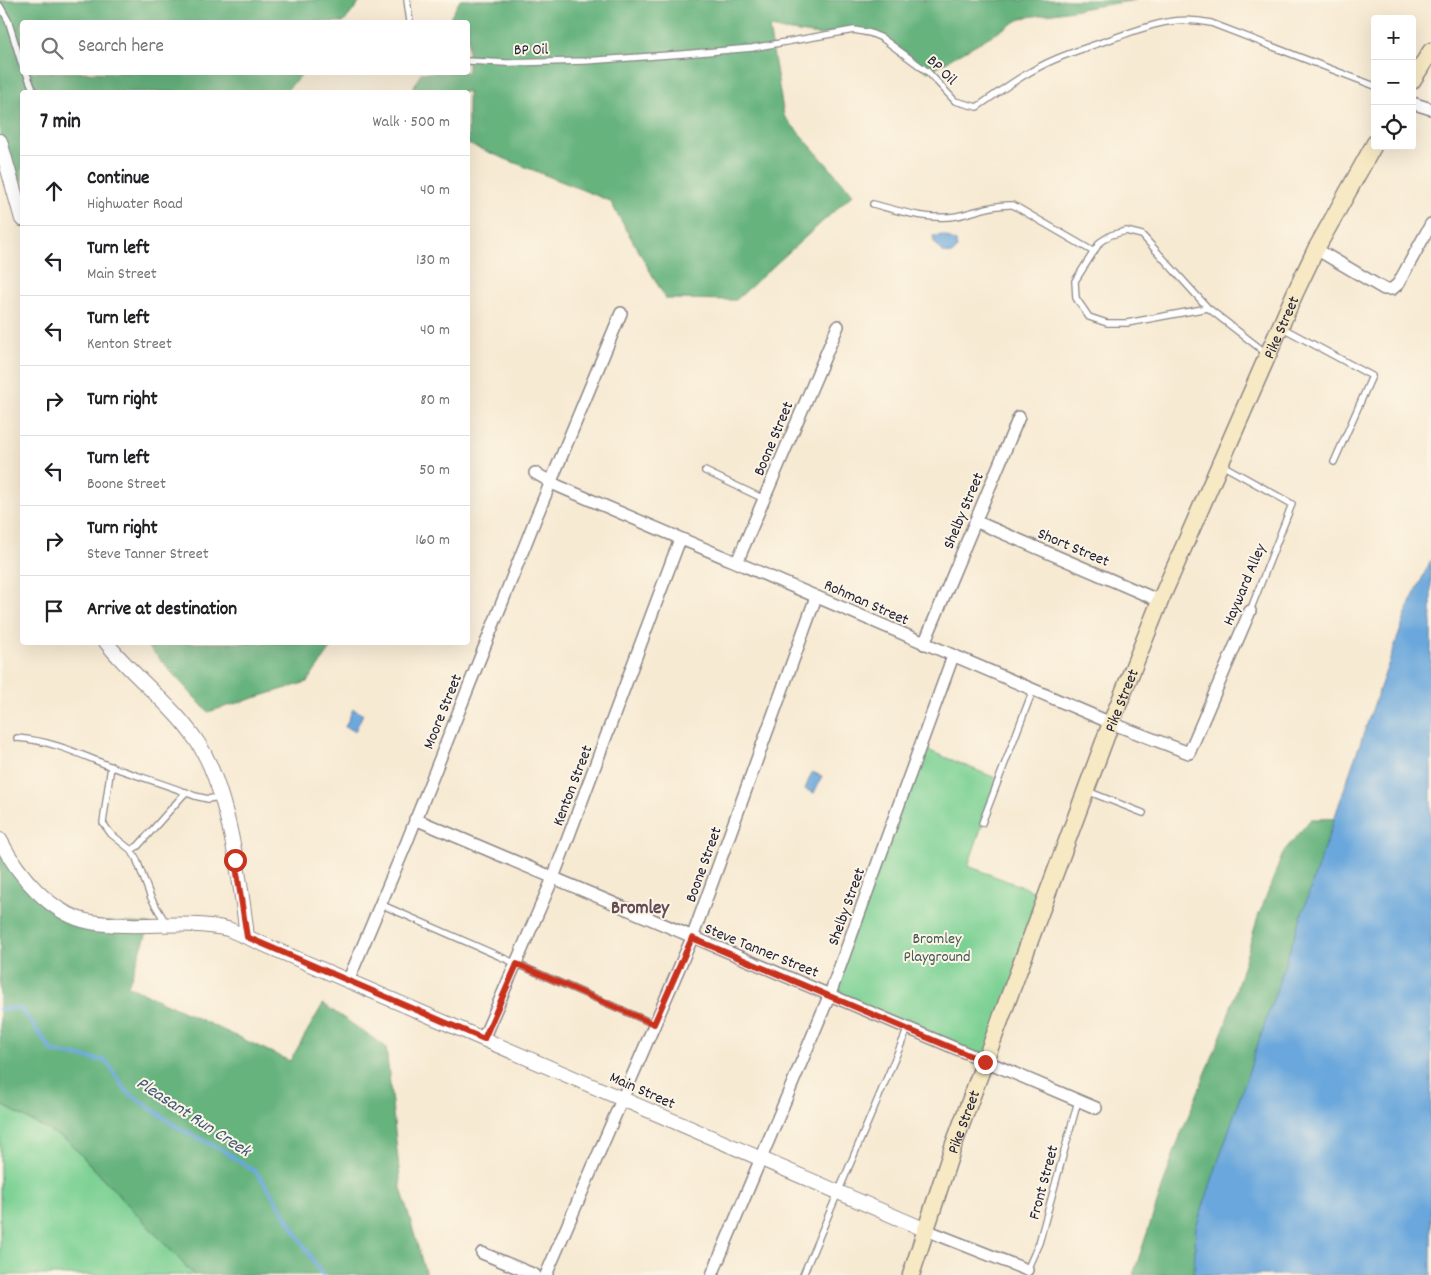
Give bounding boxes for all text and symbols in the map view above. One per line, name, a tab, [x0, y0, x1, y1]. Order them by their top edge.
map controls	[1371, 15, 1416, 150]
button: +	[1371, 15, 1416, 60]
search box	[20, 20, 470, 75]
icon: search	[38, 34, 66, 62]
text: Search here	[78, 34, 164, 61]
street label: BP Oil	[514, 39, 549, 62]
street label: BP Oil	[921, 51, 962, 91]
button: −	[1371, 60, 1416, 105]
button: locate	[1371, 105, 1416, 150]
text: 7 min	[40, 108, 81, 138]
text: Walk · 500 m	[372, 111, 450, 134]
text: Continue	[87, 166, 149, 193]
icon: ahead	[40, 177, 68, 205]
text: 40 m	[420, 179, 450, 202]
text: Highwater Road	[87, 193, 183, 216]
text: Turn left	[87, 236, 150, 263]
icon: left	[40, 247, 68, 275]
text: 130 m	[416, 249, 450, 272]
text: Main Street	[87, 263, 157, 286]
street label: Pike Street	[1259, 293, 1306, 363]
text: Turn left	[87, 306, 150, 333]
icon: left	[40, 317, 68, 345]
text: 40 m	[420, 319, 450, 342]
text: Kenton Street	[87, 333, 172, 356]
icon: right	[40, 387, 68, 415]
text: Turn right	[87, 387, 158, 414]
text: 80 m	[420, 389, 450, 412]
street label: Boone Street	[748, 398, 800, 480]
text: Turn left	[87, 446, 150, 473]
icon: left	[40, 457, 68, 485]
text: 50 m	[419, 459, 450, 482]
street label: Shelby Street	[938, 469, 991, 553]
text: Boone Street	[87, 473, 166, 496]
text: Turn right	[87, 516, 158, 543]
street label: Short Street	[1034, 523, 1113, 574]
icon: right	[40, 527, 68, 555]
text: 160 m	[415, 529, 450, 552]
street label: Hayward Alley	[1218, 540, 1273, 629]
text: Steve Tanner Street	[87, 543, 209, 566]
street label: Rohman Street	[820, 574, 912, 632]
icon: arrive	[40, 597, 68, 625]
text: Arrive at destination	[87, 597, 237, 624]
street label: Pike Street	[1100, 666, 1146, 736]
street label: Moore Street	[418, 671, 469, 753]
street label: Kenton Street	[547, 742, 599, 830]
street label: Boone Street	[680, 824, 729, 906]
route start	[224, 849, 247, 872]
street label: Shelby Street	[823, 865, 872, 949]
district label: Bromley	[611, 896, 670, 923]
street label: Steve Tanner Street	[700, 918, 822, 985]
park label: Bromley Playground	[904, 928, 970, 969]
route end	[974, 1051, 997, 1074]
street label: Main Street	[605, 1067, 679, 1116]
water label: Pleasant Run Creek	[131, 1072, 256, 1165]
street label: Pike Street	[943, 1087, 987, 1157]
street label: Front Street	[1023, 1143, 1065, 1222]

